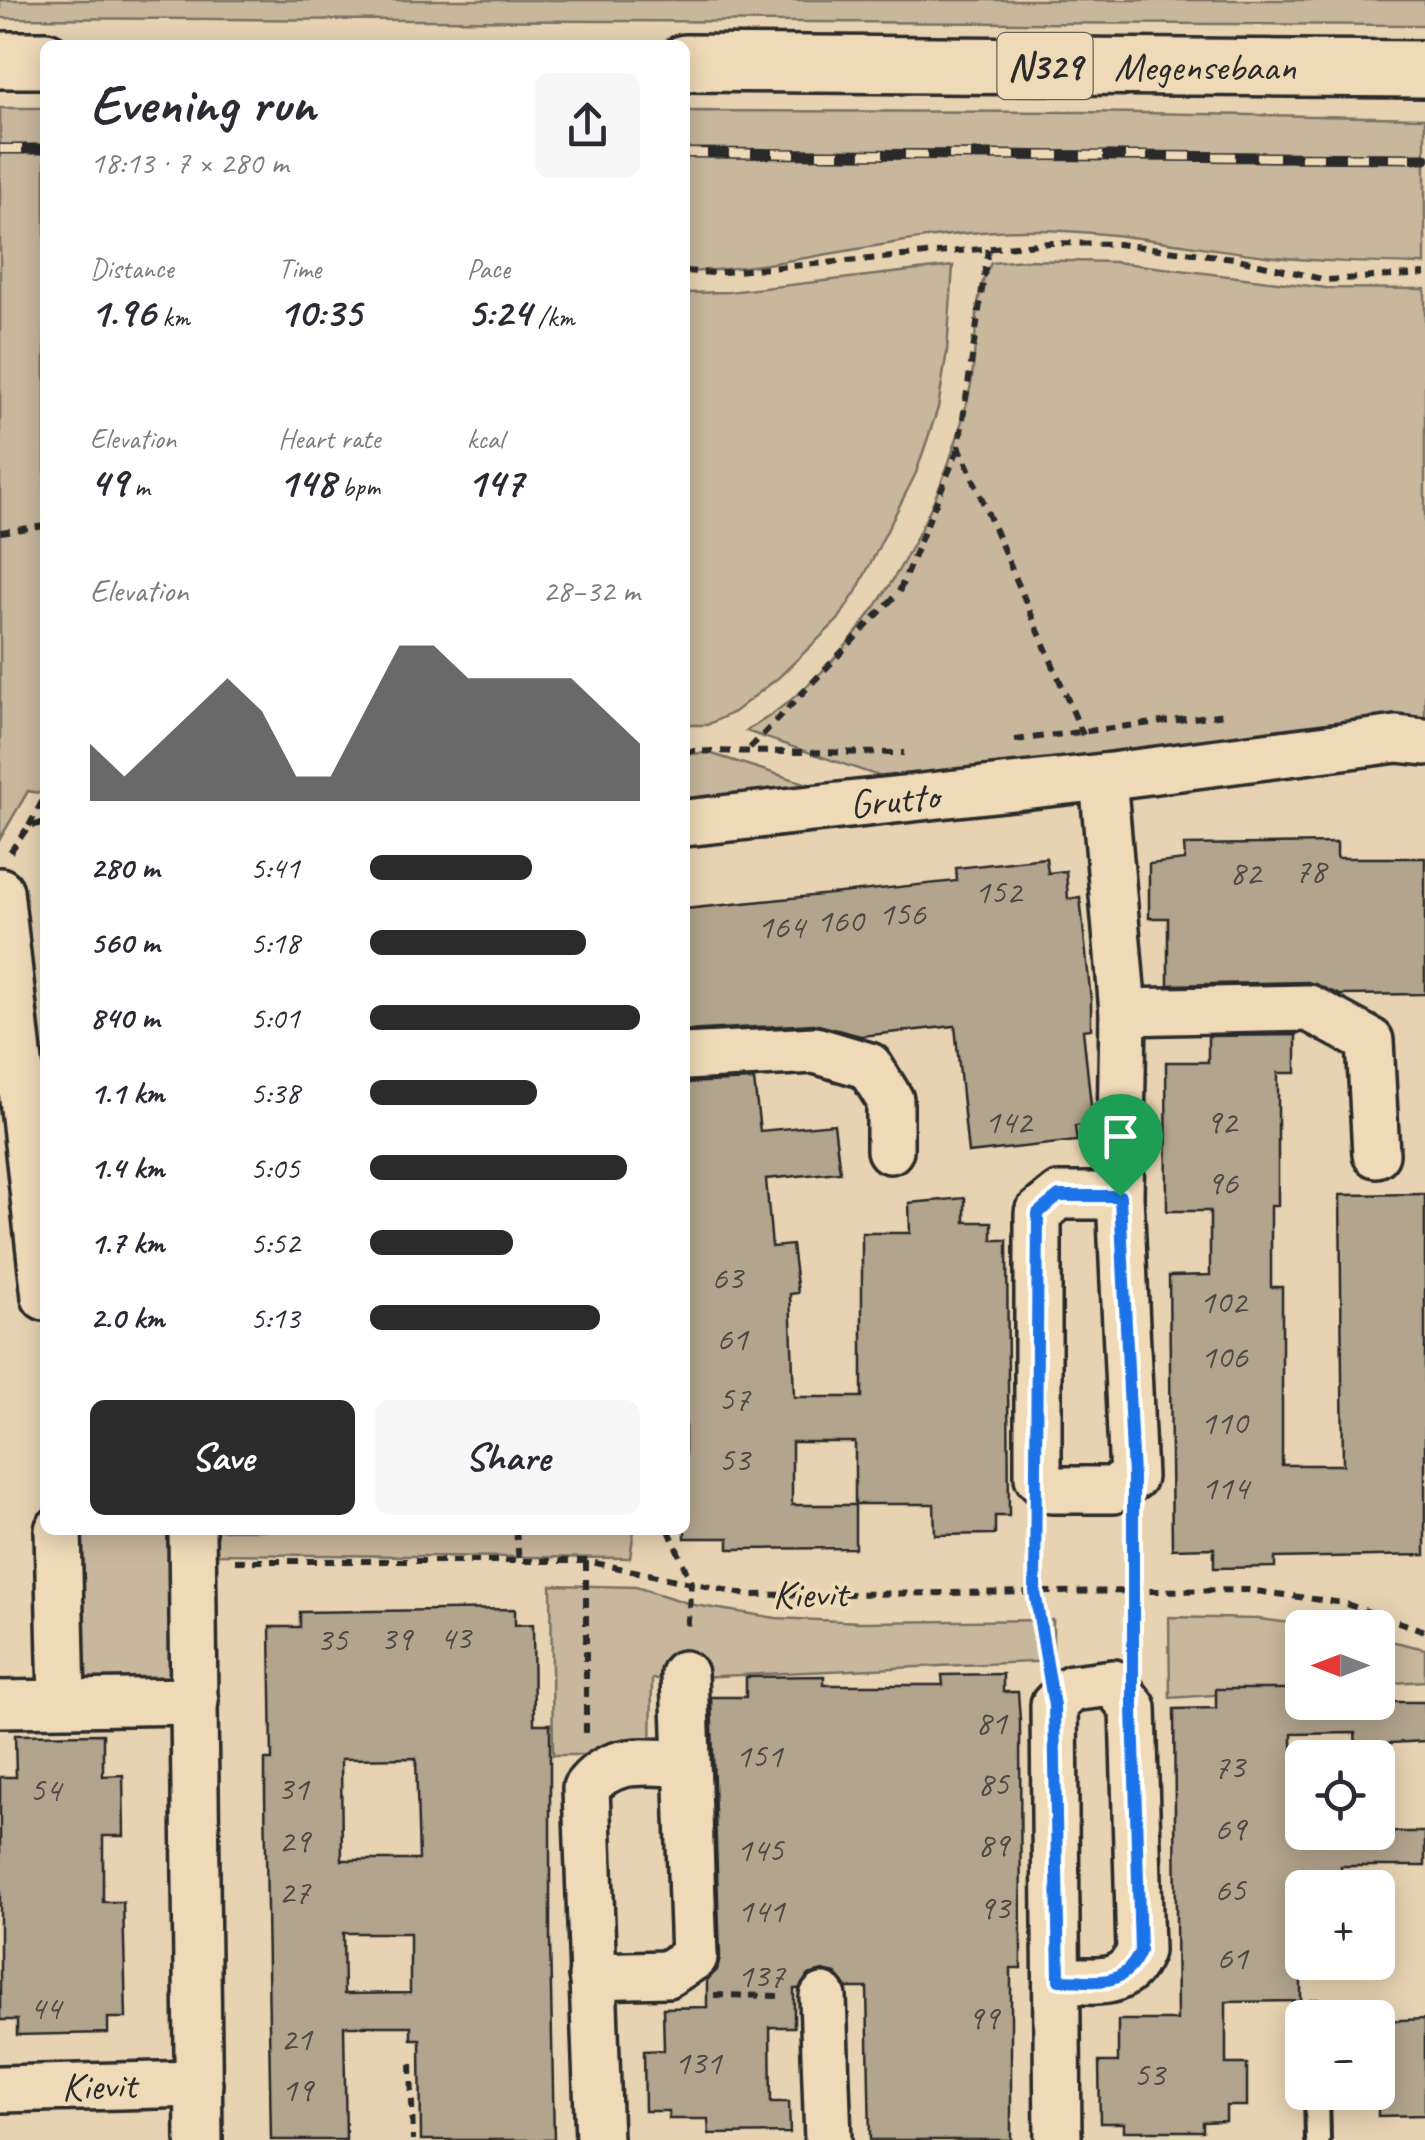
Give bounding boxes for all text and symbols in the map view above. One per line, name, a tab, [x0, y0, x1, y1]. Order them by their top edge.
road number: N329	[998, 33, 1092, 99]
street label: Megensebaan	[1114, 42, 1297, 92]
text: Evening run	[90, 69, 315, 139]
button: share	[535, 73, 640, 178]
text: 18:13 · 7 × 280 m	[90, 142, 288, 183]
text: Distance	[90, 251, 174, 286]
text: Time	[278, 251, 321, 286]
text: Pace	[467, 251, 510, 286]
text: 1.96	[90, 286, 155, 339]
text: 10:35	[278, 286, 362, 339]
text: 5:24	[467, 286, 531, 339]
text: km	[155, 299, 190, 334]
text: /km	[531, 299, 574, 334]
text: Elevation	[90, 421, 176, 456]
text: Heart rate	[278, 421, 380, 456]
text: kcal	[467, 421, 504, 456]
text: 49	[90, 456, 127, 509]
text: 148	[278, 456, 335, 509]
text: 147	[467, 456, 523, 509]
text: m	[127, 469, 150, 504]
text: bpm	[335, 469, 380, 504]
text: Elevation	[90, 570, 188, 611]
text: 28–32 m	[542, 570, 640, 611]
street label: Grutto	[847, 770, 945, 830]
text: 280 m	[90, 847, 159, 888]
text: 5:41	[250, 847, 300, 888]
house number: 78	[1294, 848, 1329, 893]
house number: 82	[1229, 850, 1264, 895]
house number: 152	[974, 869, 1025, 914]
house number: 156	[878, 891, 927, 936]
house number: 160	[816, 898, 866, 943]
house number: 164	[757, 904, 808, 949]
text: 560 m	[90, 922, 159, 963]
text: 5:18	[250, 922, 300, 963]
text: 840 m	[90, 997, 159, 1038]
text: 5:01	[250, 997, 300, 1038]
text: 1.1 km	[90, 1072, 164, 1113]
text: 5:38	[250, 1072, 300, 1113]
pin	[1078, 1094, 1163, 1197]
house number: 142	[984, 1099, 1035, 1144]
house number: 92	[1205, 1099, 1240, 1144]
icon: arrive	[1093, 1109, 1148, 1164]
text: 1.4 km	[90, 1147, 164, 1188]
text: 5:05	[250, 1147, 300, 1188]
house number: 96	[1206, 1160, 1239, 1205]
text: 1.7 km	[90, 1222, 164, 1263]
text: 5:52	[250, 1222, 300, 1263]
house number: 63	[711, 1255, 745, 1300]
house number: 102	[1199, 1279, 1250, 1324]
text: 2.0 km	[90, 1297, 164, 1338]
text: 5:13	[250, 1297, 300, 1338]
house number: 61	[716, 1316, 750, 1361]
house number: 106	[1200, 1334, 1249, 1379]
house number: 57	[718, 1376, 752, 1421]
button: Save	[90, 1400, 355, 1515]
button: Share	[375, 1400, 640, 1515]
house number: 110	[1200, 1400, 1250, 1445]
house number: 53	[718, 1437, 752, 1482]
house number: 114	[1201, 1465, 1252, 1510]
street label: Kievit	[772, 1568, 852, 1620]
north arrow	[1285, 1610, 1395, 1720]
map controls	[1285, 1610, 1395, 2110]
house number: 43	[439, 1615, 473, 1660]
house number: 39	[380, 1616, 415, 1661]
house number: 35	[316, 1617, 350, 1662]
house number: 81	[975, 1700, 1009, 1745]
house number: 151	[735, 1733, 785, 1778]
button: locate	[1285, 1740, 1395, 1850]
house number: 73	[1213, 1744, 1247, 1789]
house number: 85	[977, 1761, 1011, 1806]
house number: 31	[277, 1766, 311, 1811]
house number: 54	[29, 1767, 64, 1812]
house number: 69	[1214, 1806, 1249, 1851]
house number: 29	[278, 1818, 313, 1863]
house number: 89	[977, 1822, 1012, 1867]
house number: 145	[736, 1827, 786, 1872]
house number: 65	[1214, 1867, 1248, 1912]
house number: 27	[278, 1869, 312, 1914]
button: +	[1285, 1870, 1395, 1980]
house number: 93	[978, 1885, 1012, 1930]
house number: 141	[737, 1888, 787, 1933]
house number: 61	[1216, 1935, 1250, 1980]
house number: 137	[737, 1953, 787, 1998]
house number: 44	[29, 1985, 64, 2030]
house number: 99	[967, 1995, 1002, 2040]
button: −	[1285, 2000, 1395, 2110]
house number: 21	[280, 2016, 314, 2061]
house number: 131	[674, 2040, 724, 2085]
house number: 53	[1133, 2052, 1167, 2097]
street label: Kievit	[61, 2060, 141, 2112]
house number: 19	[281, 2067, 316, 2112]

